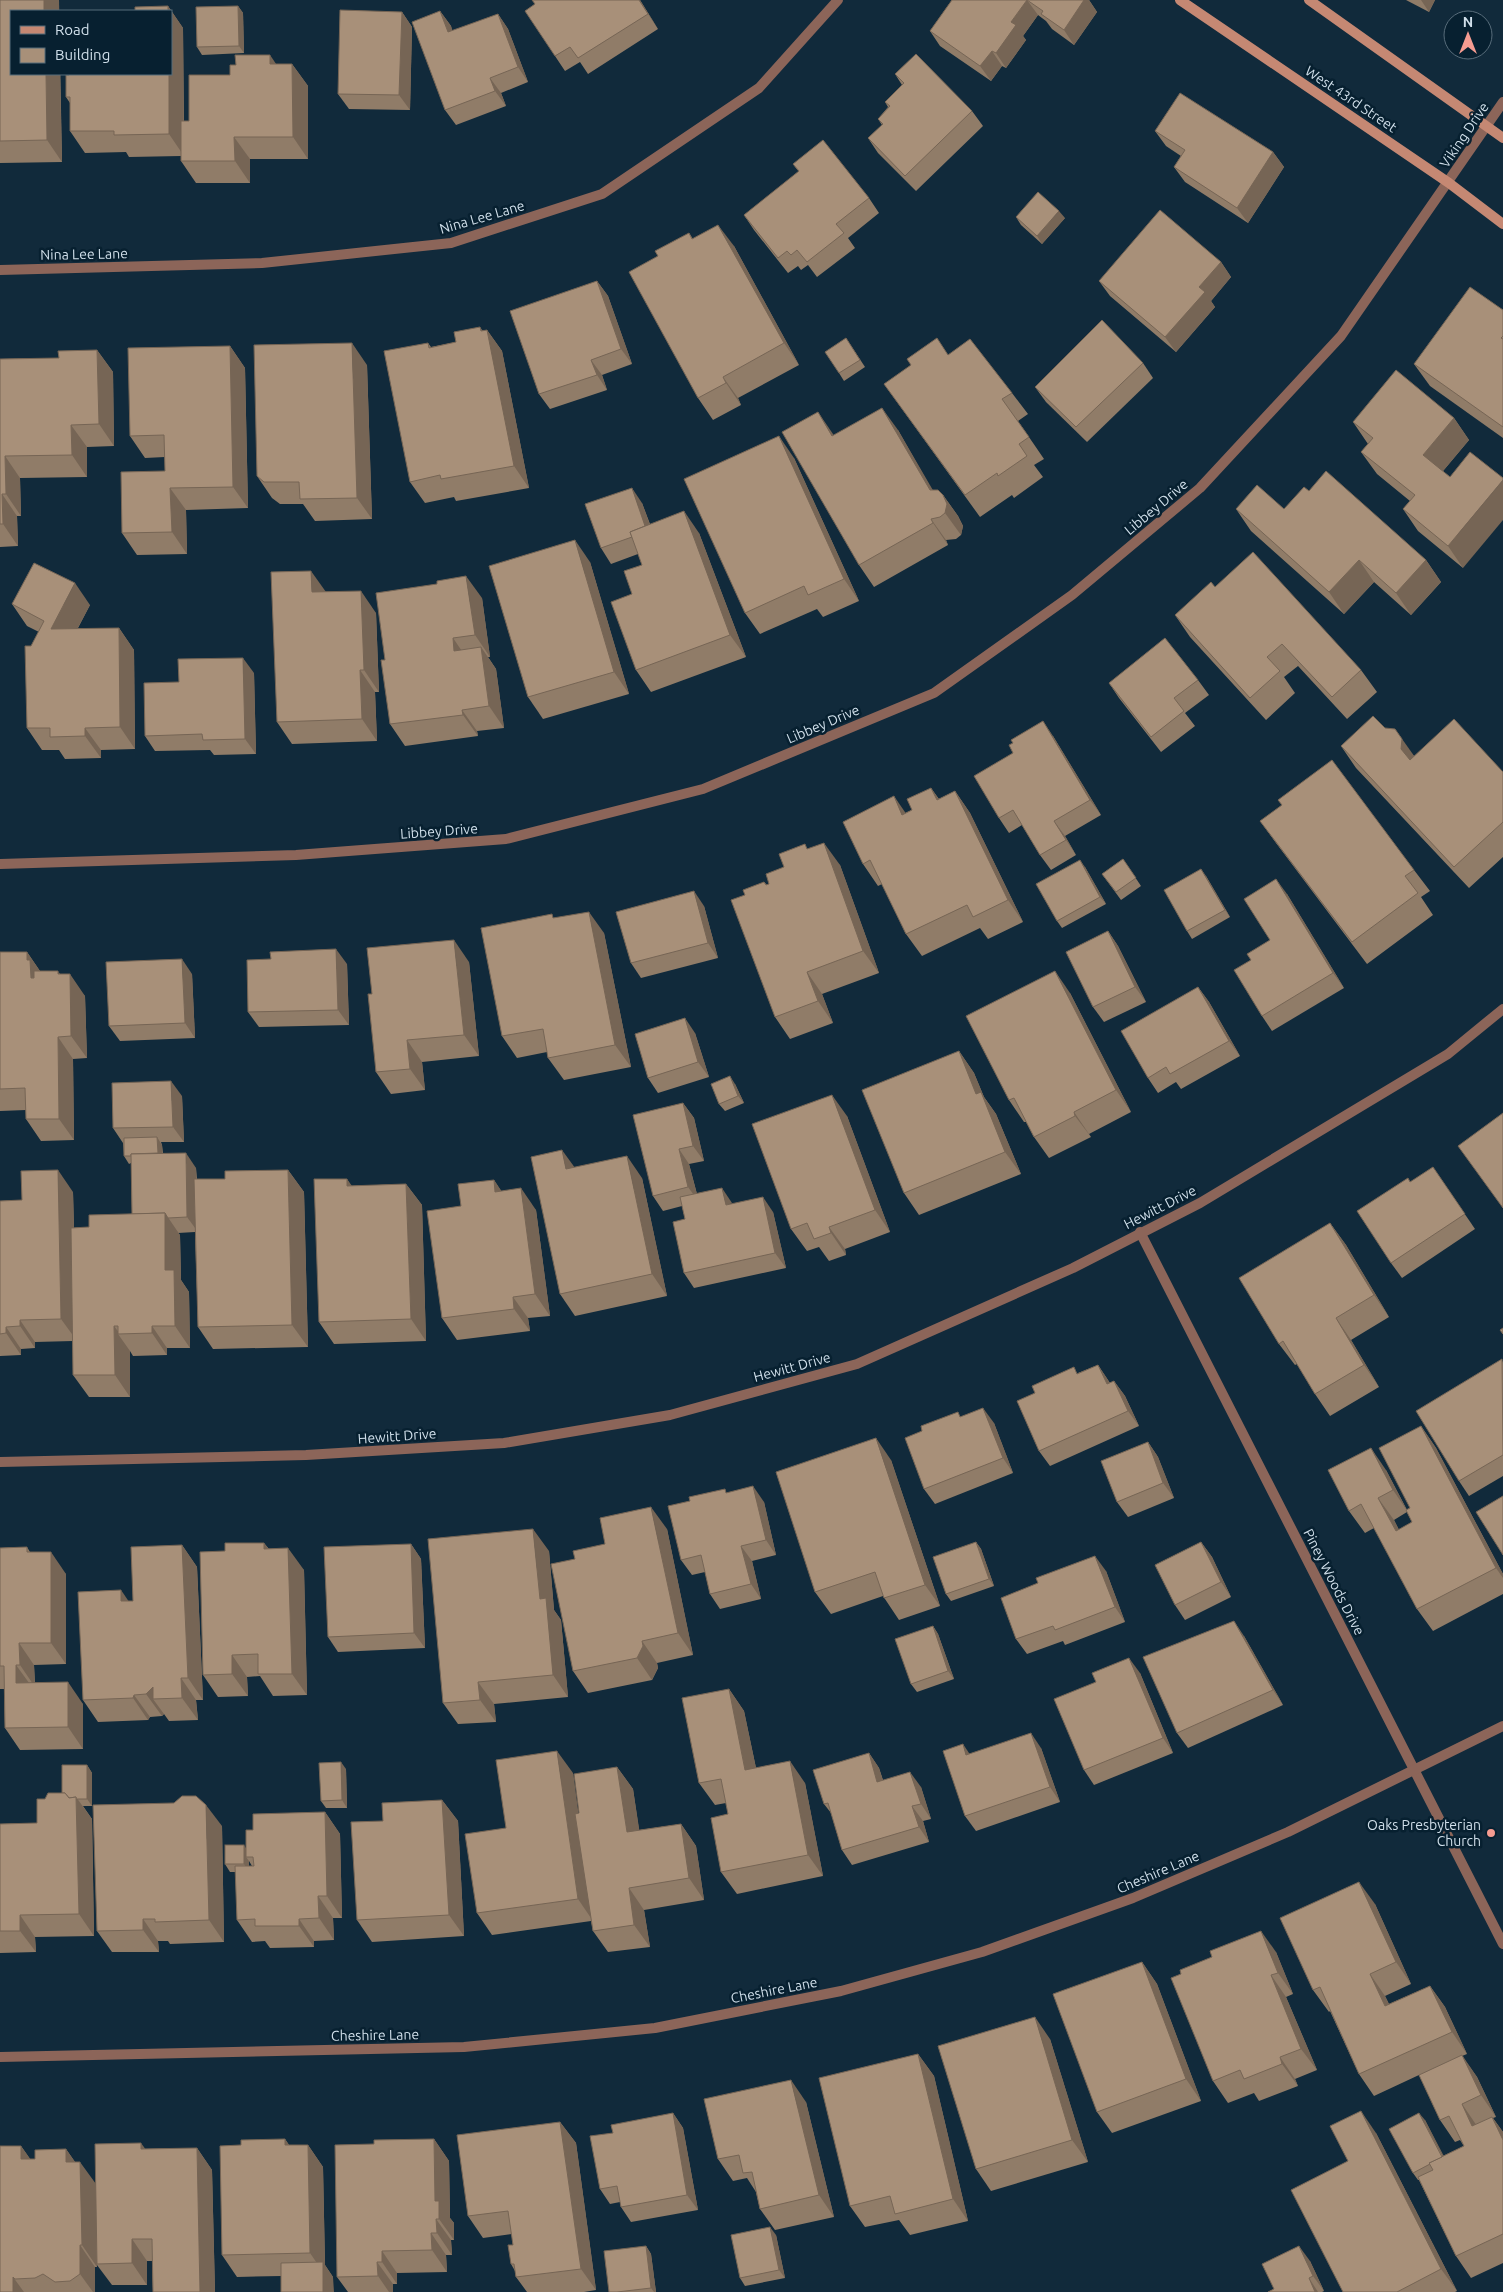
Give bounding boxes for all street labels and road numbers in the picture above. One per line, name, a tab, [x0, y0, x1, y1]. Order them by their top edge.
street label: West 43rd Street	[1302, 62, 1400, 136]
street label: Viking Drive	[1436, 99, 1492, 171]
street label: Nina Lee Lane	[438, 197, 526, 237]
street label: Nina Lee Lane	[40, 245, 128, 263]
street label: Libbey Drive	[1121, 476, 1191, 538]
street label: Libbey Drive	[784, 701, 862, 747]
street label: Libbey Drive	[400, 820, 478, 842]
street label: Hewitt Drive	[1121, 1182, 1199, 1232]
street label: Hewitt Drive	[752, 1349, 832, 1385]
street label: Hewitt Drive	[357, 1425, 437, 1447]
street label: Piney Woods Drive	[1300, 1526, 1368, 1638]
street label: Cheshire Lane	[1114, 1847, 1202, 1897]
street label: Cheshire Lane	[729, 1974, 819, 2006]
street label: Cheshire Lane	[331, 2026, 419, 2044]

